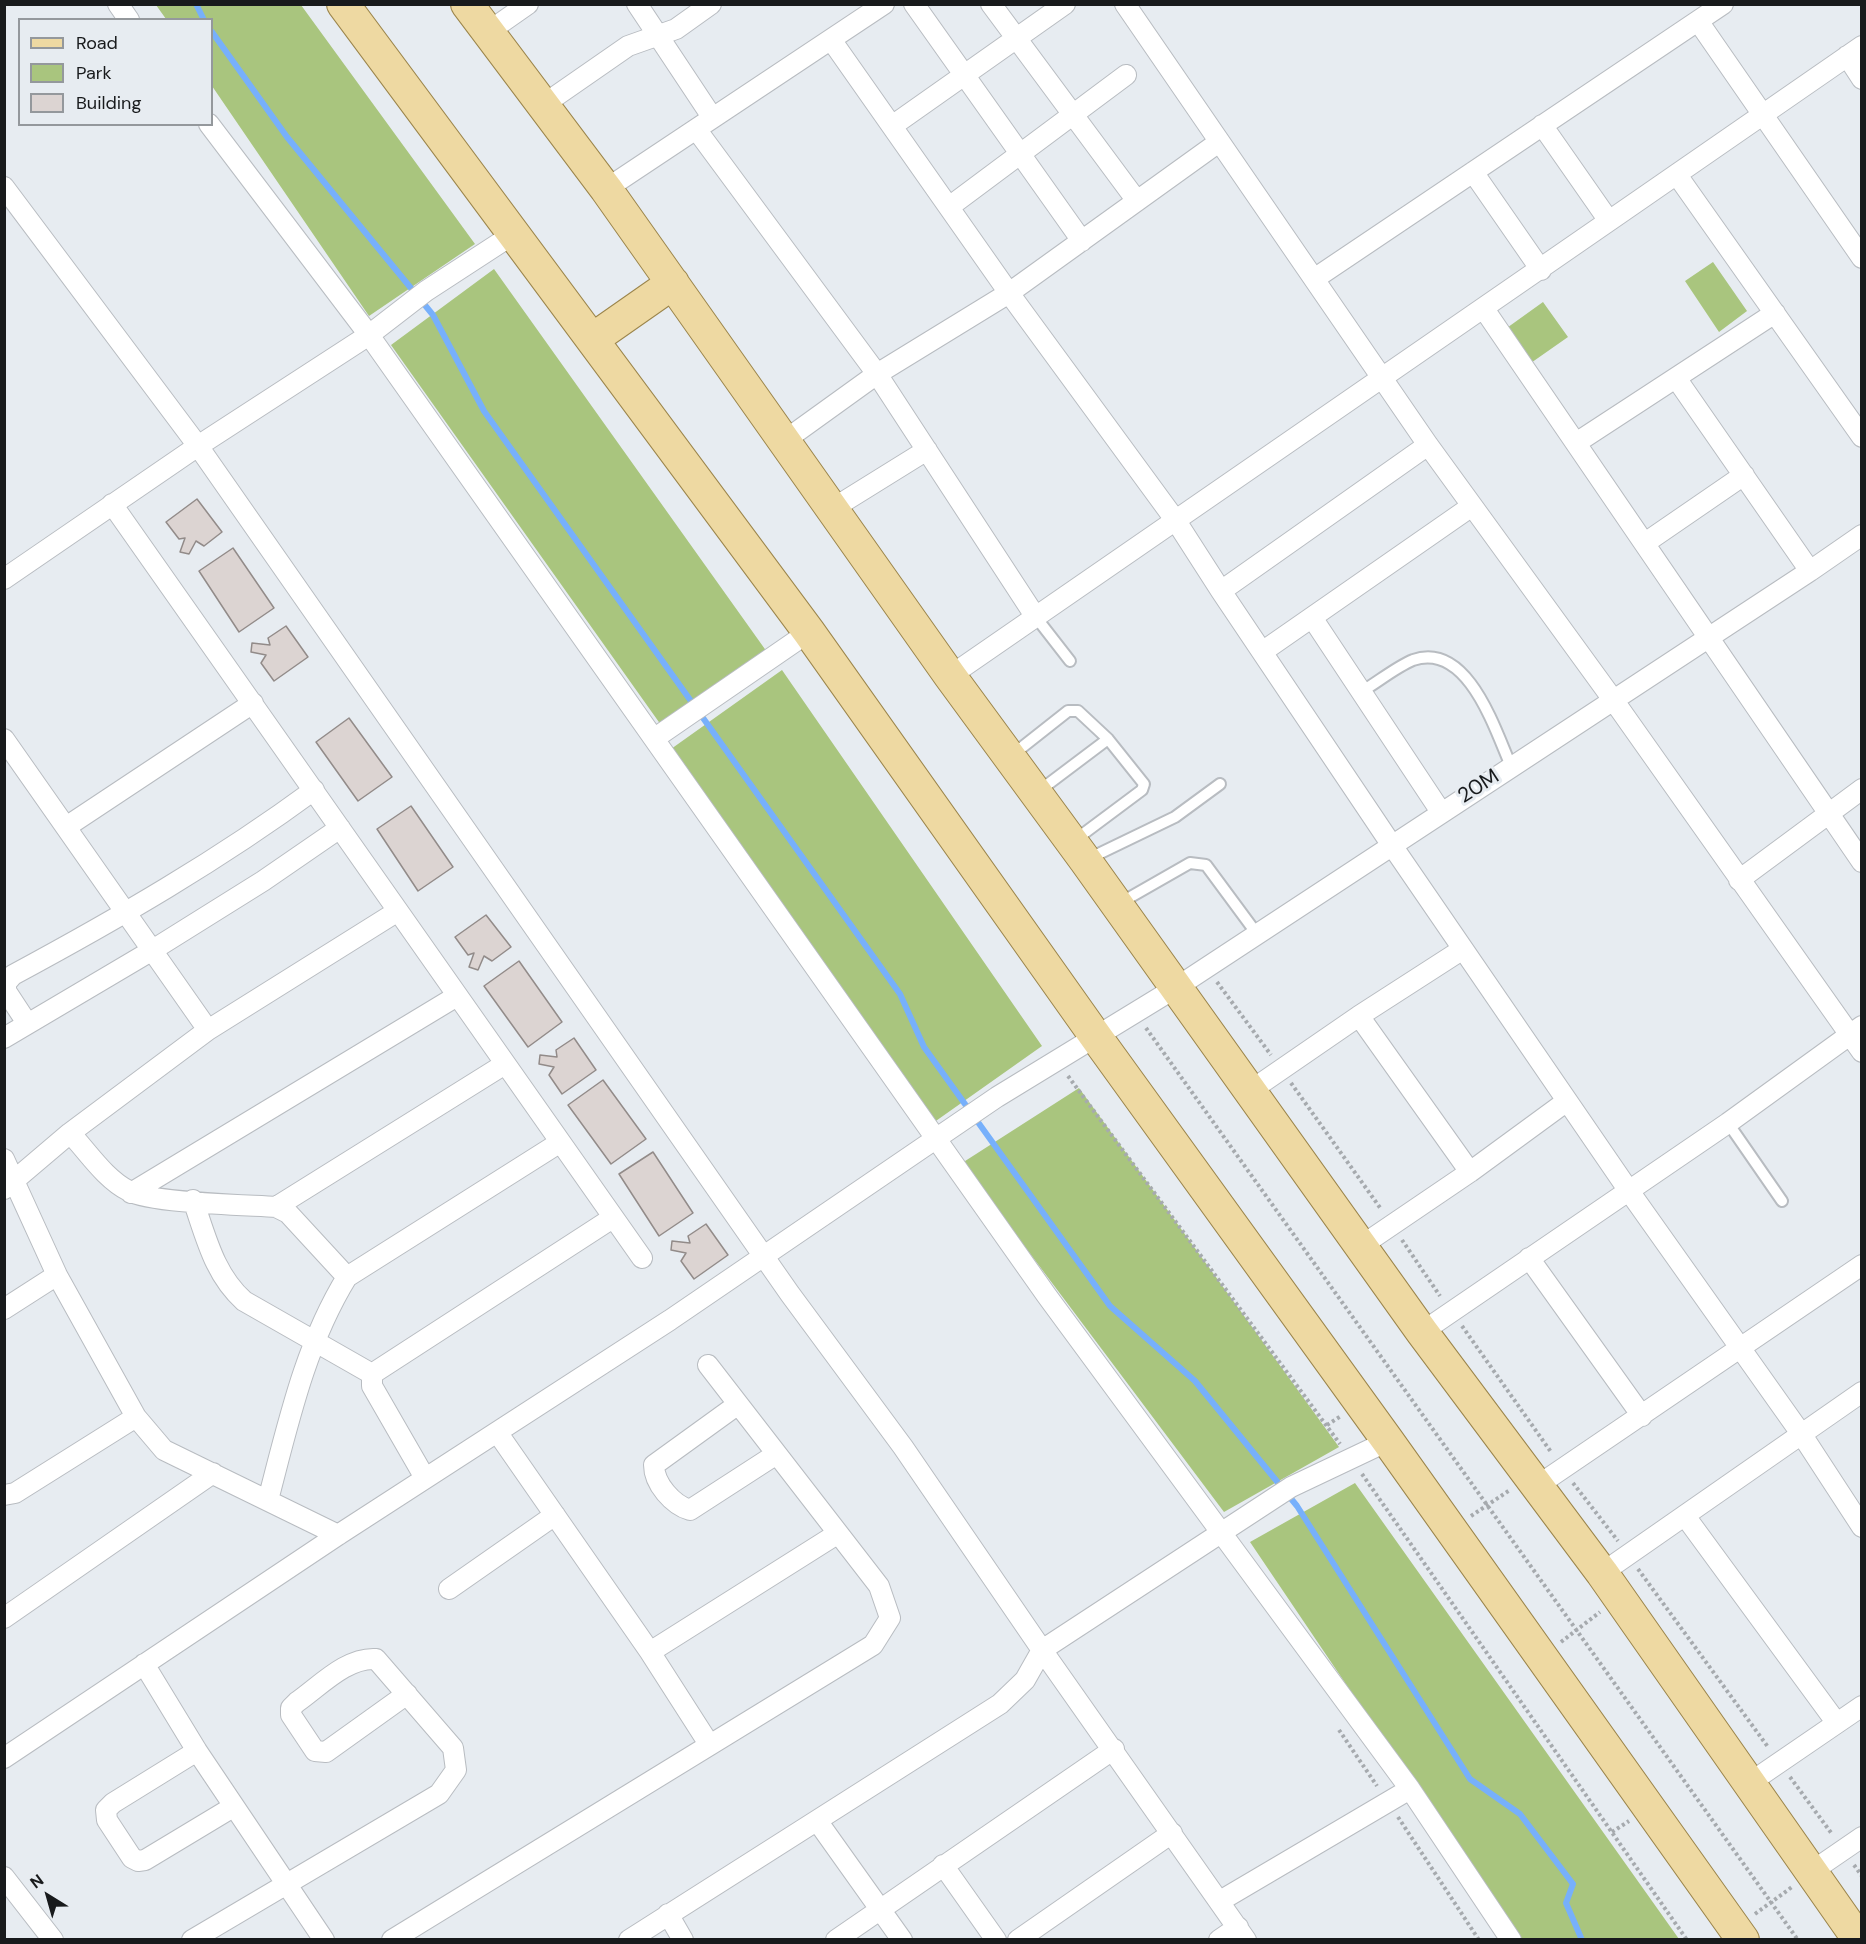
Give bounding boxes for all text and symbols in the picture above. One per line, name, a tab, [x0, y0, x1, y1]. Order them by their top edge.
legend	[18, 18, 213, 126]
text: Road	[76, 31, 118, 55]
text: Park	[76, 61, 112, 85]
text: Building	[76, 91, 141, 115]
street label: 20M	[1454, 764, 1504, 810]
north arrow	[18, 1866, 78, 1926]
text: N	[26, 1869, 48, 1893]

